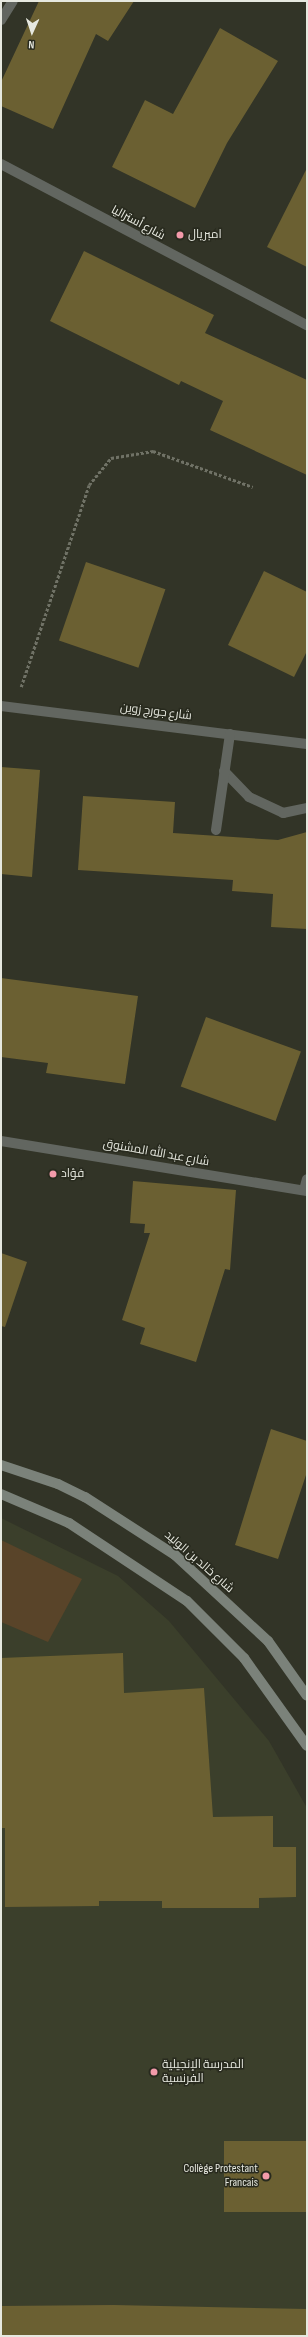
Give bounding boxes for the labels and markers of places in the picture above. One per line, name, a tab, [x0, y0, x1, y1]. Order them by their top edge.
place label: امبريال	[188, 228, 222, 242]
marker: امبريال	[175, 230, 185, 240]
place label: فؤاد	[61, 1167, 84, 1181]
marker: فؤاد	[48, 1169, 58, 1179]
place label: المدرسة الإنجيلية الفرنسية	[162, 2058, 244, 2086]
marker: المدرسة الإنجيلية الفرنسية	[149, 2067, 159, 2077]
place label: Collège Protestant Francais	[183, 2162, 258, 2190]
marker: Collège Protestant Francais	[261, 2171, 271, 2181]

